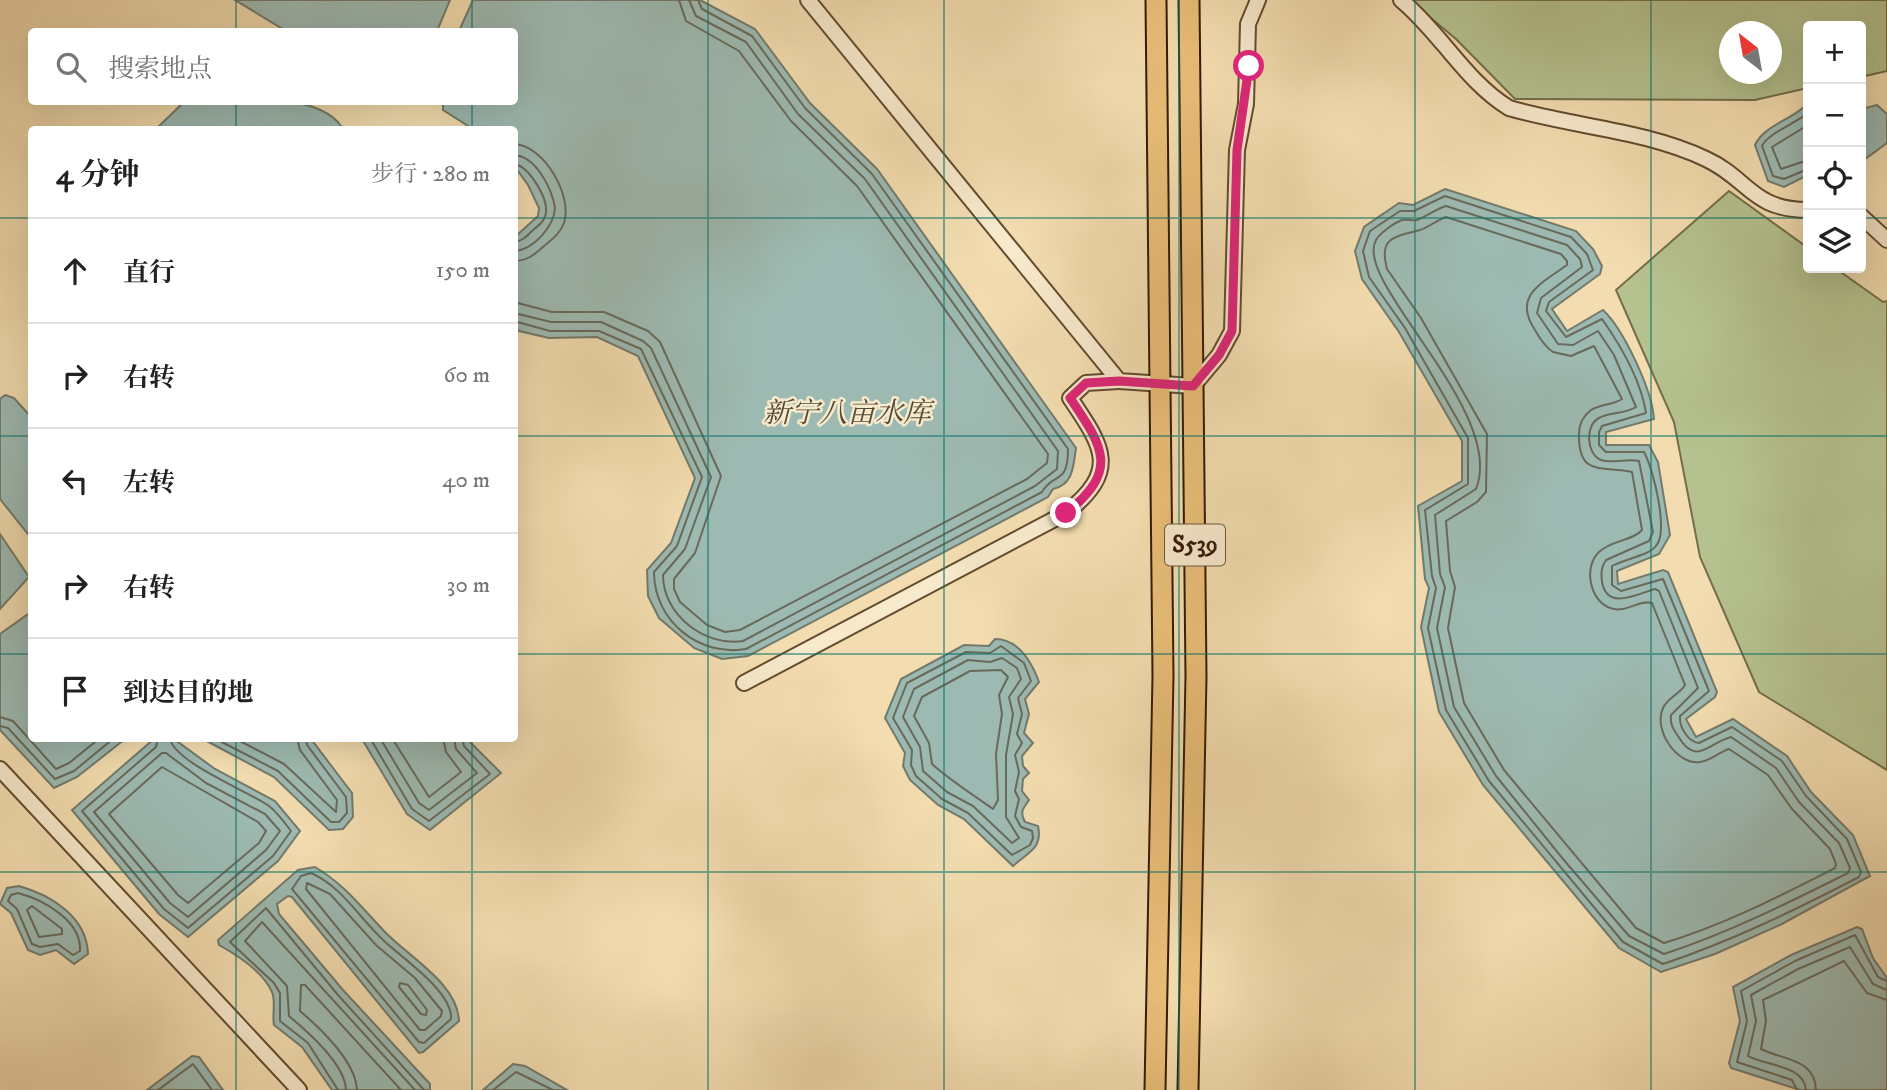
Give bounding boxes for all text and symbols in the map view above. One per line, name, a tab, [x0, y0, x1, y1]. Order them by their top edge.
north arrow	[1719, 21, 1782, 84]
map controls	[1803, 21, 1866, 273]
button: +	[1803, 21, 1866, 84]
search box	[28, 28, 518, 105]
icon: search	[52, 48, 90, 86]
route start	[1233, 50, 1264, 81]
text: 搜索地点	[108, 53, 212, 86]
button: −	[1803, 84, 1866, 147]
button: locate	[1803, 147, 1866, 210]
text: 4 分钟	[56, 157, 140, 194]
text: 步行 · 280 m	[371, 160, 490, 189]
button: layers	[1803, 210, 1866, 273]
icon: ahead	[56, 252, 94, 290]
text: 150 m	[436, 256, 490, 285]
text: 直行	[123, 257, 175, 290]
icon: right	[56, 357, 94, 395]
text: 60 m	[443, 361, 490, 390]
text: 右转	[123, 362, 175, 395]
water label: 新宁八亩水库	[763, 396, 935, 431]
icon: left	[56, 462, 94, 500]
text: 40 m	[442, 466, 490, 495]
text: 左转	[123, 467, 175, 500]
route end	[1050, 497, 1081, 528]
road number: S539	[1165, 524, 1225, 566]
icon: right	[56, 567, 94, 605]
text: 30 m	[447, 571, 490, 600]
text: 右转	[123, 572, 175, 605]
icon: arrive	[56, 672, 94, 710]
text: 到达目的地	[123, 677, 253, 710]

